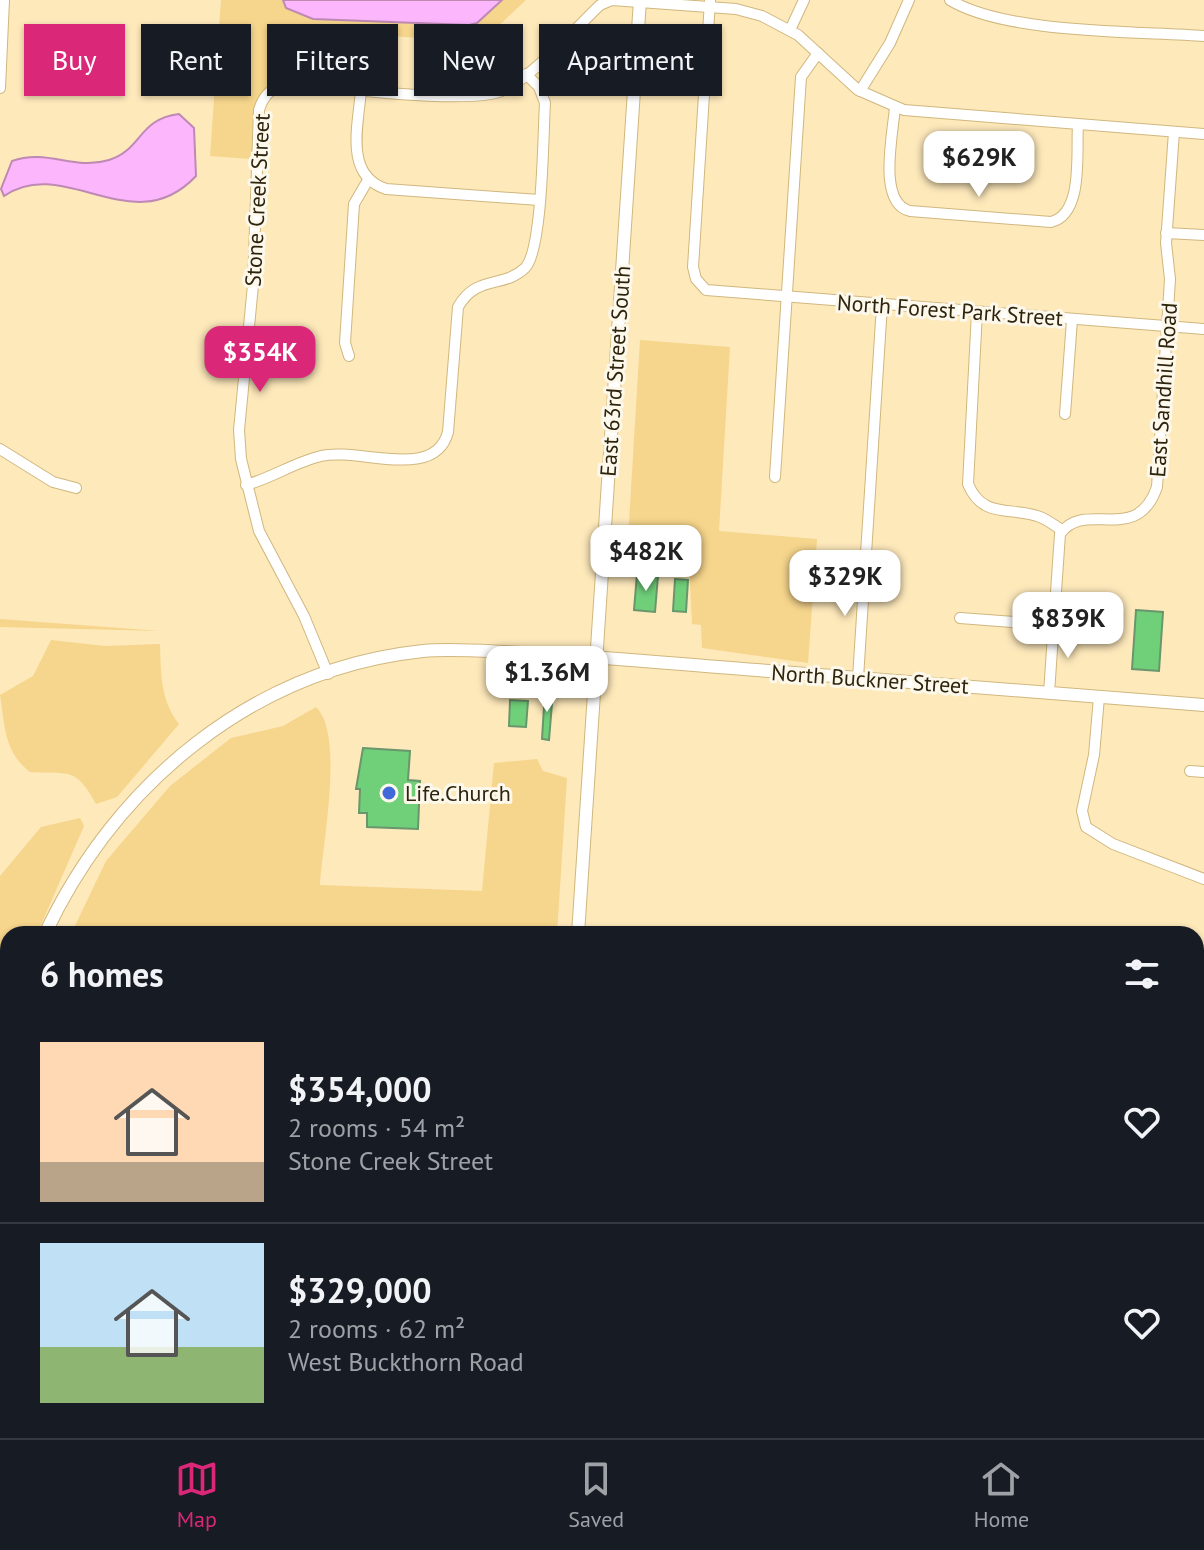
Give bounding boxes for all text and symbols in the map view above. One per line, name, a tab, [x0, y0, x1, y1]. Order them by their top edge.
chip: Buy	[24, 24, 125, 96]
chip: Rent	[141, 24, 251, 96]
chip: Filters	[267, 24, 398, 96]
chip: New	[414, 24, 523, 96]
chip: Apartment	[539, 24, 722, 96]
street label: Stone Creek Street	[238, 112, 276, 287]
pin: $629K	[923, 131, 1035, 199]
text: $629K	[941, 140, 1017, 173]
street label: East 63rd Street South	[594, 265, 636, 477]
street label: North Forest Park Street	[836, 288, 1064, 332]
street label: East Sandhill Road	[1143, 302, 1183, 478]
pin: $354K	[204, 326, 316, 394]
text: $354K	[222, 335, 298, 368]
pin: $482K	[590, 525, 702, 593]
text: $482K	[608, 534, 684, 567]
pin: $329K	[789, 550, 901, 618]
text: $329K	[807, 559, 883, 592]
pin: $839K	[1012, 592, 1124, 660]
text: $839K	[1030, 601, 1106, 634]
pin: $1.36M	[482, 646, 612, 714]
text: $1.36M	[504, 655, 590, 688]
street label: North Buckner Street	[770, 658, 970, 700]
place label: Life.Church	[405, 779, 511, 807]
marker: Life.Church	[380, 784, 398, 802]
text: 6 homes	[40, 952, 164, 996]
icon: filters	[1120, 952, 1164, 996]
text: $354,000	[288, 1067, 432, 1111]
icon: home	[104, 1074, 200, 1170]
icon: heart	[1120, 1100, 1164, 1144]
text: 2 rooms · 54 m²	[288, 1111, 465, 1144]
text: Stone Creek Street	[288, 1144, 493, 1177]
text: $329,000	[288, 1268, 432, 1312]
icon: home	[104, 1275, 200, 1371]
icon: heart	[1120, 1301, 1164, 1345]
text: 2 rooms · 62 m²	[288, 1312, 465, 1345]
text: West Buckthorn Road	[288, 1345, 524, 1378]
tab: Map	[175, 1457, 219, 1533]
tab: Saved	[568, 1457, 624, 1533]
tab: Home	[974, 1457, 1029, 1533]

